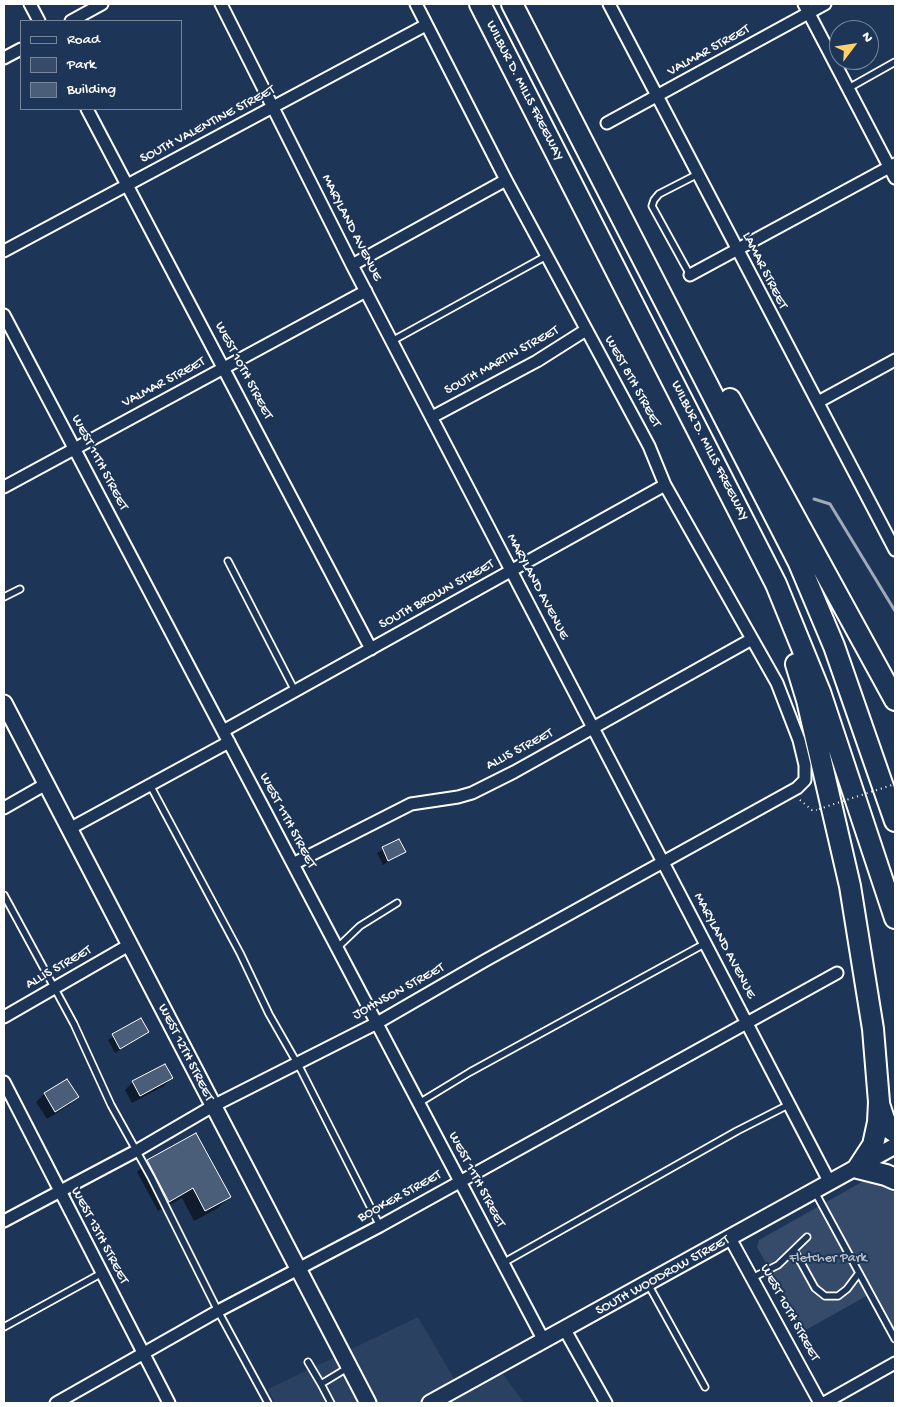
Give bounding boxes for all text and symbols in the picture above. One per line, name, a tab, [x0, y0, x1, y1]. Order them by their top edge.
street label: WILBUR D. MILLS FREEWAY	[481, 18, 567, 164]
legend	[20, 20, 182, 110]
north arrow	[829, 20, 879, 70]
street label: VALMAR STREET	[665, 21, 753, 81]
text: N	[857, 29, 876, 46]
text: Road	[67, 31, 100, 49]
text: Park	[67, 56, 96, 74]
text: Building	[67, 81, 116, 99]
street label: SOUTH VALENTINE STREET	[138, 82, 278, 168]
street label: MARYLAND AVENUE	[317, 172, 385, 284]
street label: LAMAR STREET	[737, 230, 791, 312]
street label: WEST 10TH STREET	[210, 319, 276, 423]
street label: SOUTH MARTIN STREET	[442, 323, 562, 399]
street label: WEST 8TH STREET	[600, 333, 664, 431]
street label: VALMAR STREET	[120, 354, 208, 412]
street label: WILBUR D. MILLS FREEWAY	[666, 378, 752, 524]
street label: WEST 11TH STREET	[67, 412, 131, 514]
street label: MARYLAND AVENUE	[502, 531, 572, 643]
street label: SOUTH BROWN STREET	[377, 556, 497, 634]
street label: ALLIS STREET	[484, 725, 556, 775]
street label: WEST 11TH STREET	[255, 770, 319, 872]
street label: MARYLAND AVENUE	[689, 890, 759, 1002]
street label: ALLIS STREET	[23, 942, 95, 994]
street label: JOHNSON STREET	[350, 960, 448, 1024]
street label: WEST 12TH STREET	[153, 1001, 217, 1105]
street label: WEST 11TH STREET	[444, 1129, 508, 1231]
street label: BOOKER STREET	[355, 1167, 445, 1227]
street label: WEST 13TH STREET	[66, 1185, 132, 1287]
street label: SOUTH WOODROW STREET	[593, 1232, 733, 1320]
park label: Fletcher Park	[789, 1251, 867, 1267]
street label: WEST 10TH STREET	[755, 1262, 823, 1364]

